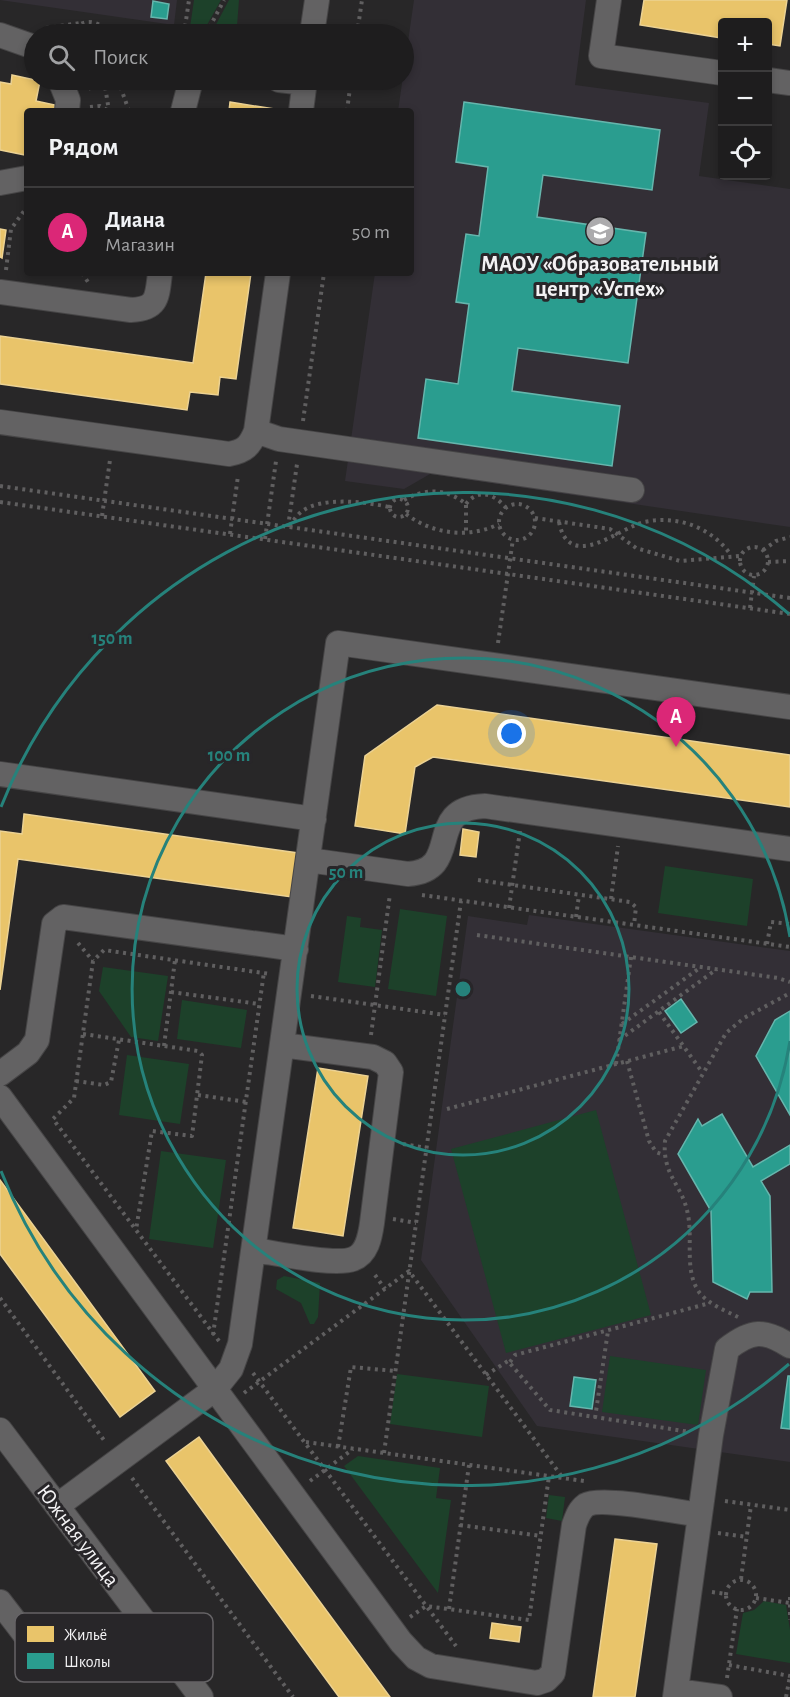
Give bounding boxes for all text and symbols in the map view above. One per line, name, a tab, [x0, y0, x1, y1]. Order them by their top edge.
map controls	[718, 18, 772, 180]
button: +	[718, 18, 772, 72]
search box	[24, 24, 414, 90]
icon: search	[45, 41, 78, 74]
text: Поиск	[93, 46, 148, 68]
button: −	[718, 72, 772, 126]
button: locate	[718, 126, 772, 180]
text: Рядом	[48, 134, 119, 160]
text: Диана	[105, 209, 165, 231]
school or university icon: МАОУ «Образовательный центр «Успех»	[584, 215, 616, 247]
text: A	[62, 222, 74, 242]
text: 50 m	[352, 222, 390, 242]
text: Магазин	[105, 235, 175, 255]
place label: МАОУ «Образовательный центр «Успех»	[481, 253, 719, 300]
text: 150 m	[92, 630, 132, 648]
pin: A	[656, 698, 696, 747]
your location	[497, 719, 526, 748]
text: 100 m	[208, 747, 250, 765]
text: 50 m	[329, 864, 363, 882]
centre of rings	[453, 979, 473, 999]
street label: Южная улица	[33, 1480, 124, 1591]
legend	[15, 1613, 213, 1682]
text: Жильё	[64, 1627, 107, 1643]
text: Школы	[64, 1654, 111, 1670]

